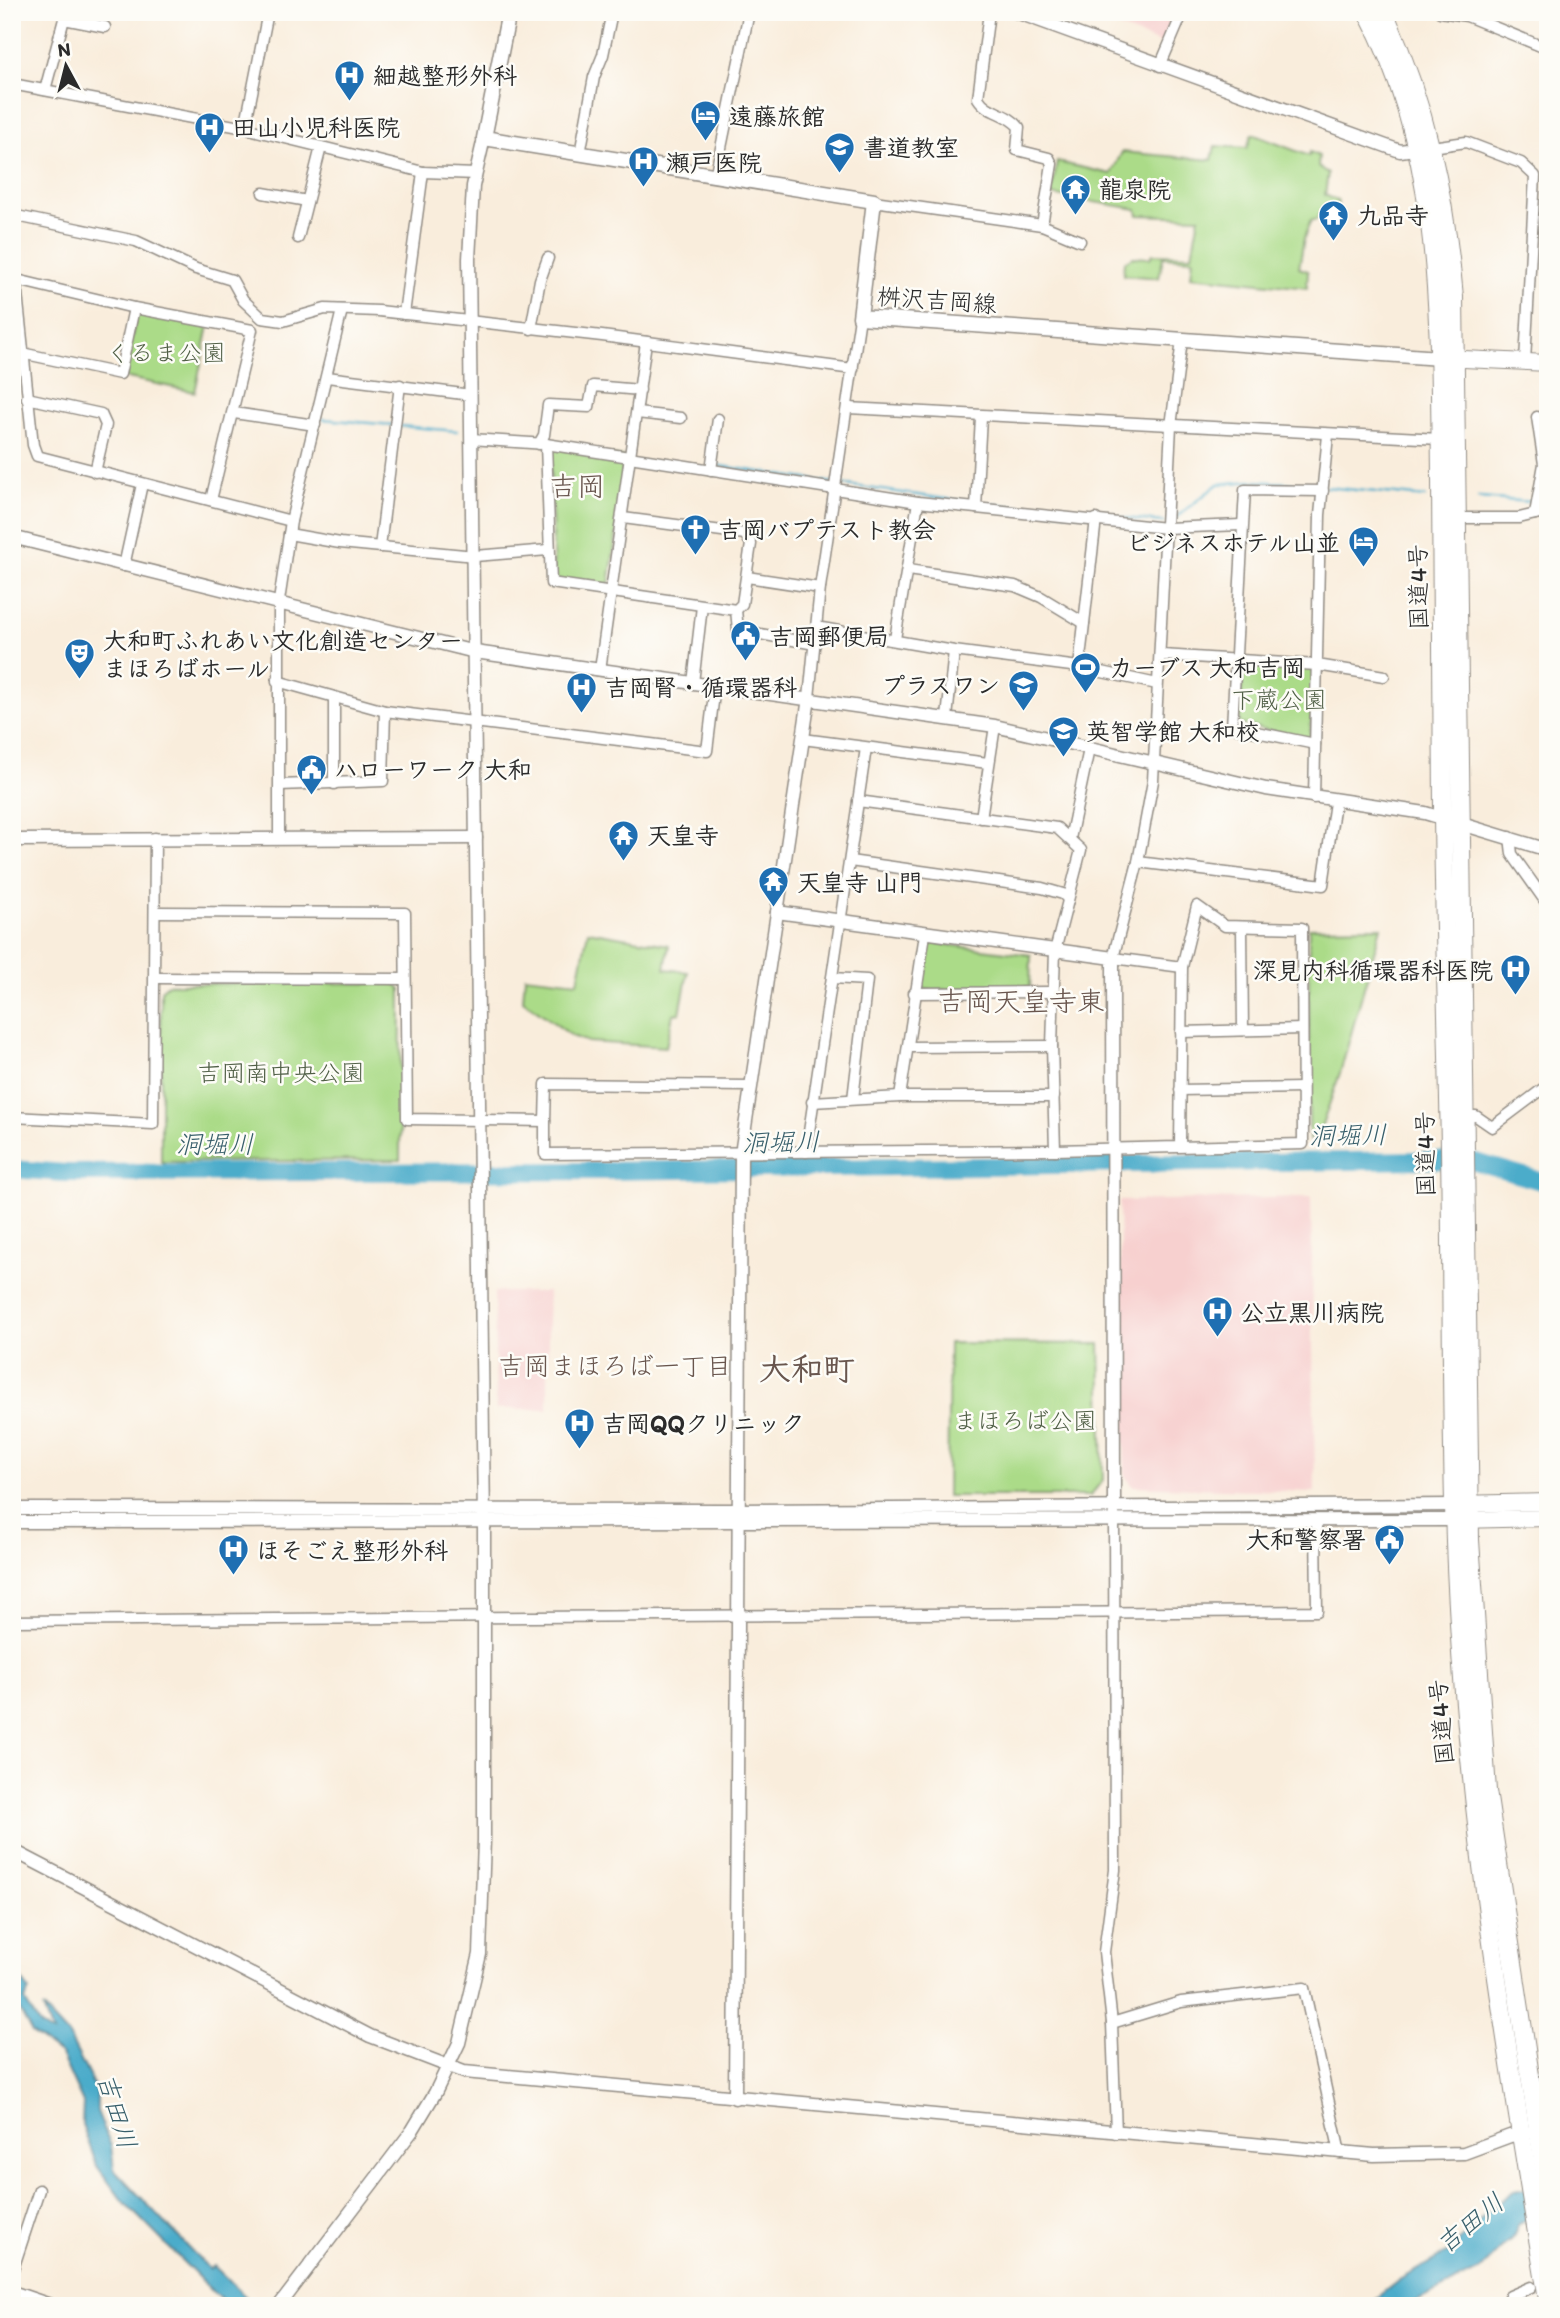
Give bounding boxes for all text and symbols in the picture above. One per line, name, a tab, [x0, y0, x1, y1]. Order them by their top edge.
north arrow	[32, 32, 102, 102]
text: N	[56, 37, 72, 62]
hospital icon: 細越整形外科	[333, 58, 367, 102]
place label: 細越整形外科	[373, 61, 517, 90]
hotel icon: 遠藤旅館	[689, 99, 723, 143]
place label: 遠藤旅館	[729, 102, 825, 131]
hospital icon: 田山小児科医院	[192, 110, 226, 154]
place label: 田山小児科医院	[232, 113, 400, 142]
school or university icon: 書道教室	[823, 130, 857, 174]
place label: 書道教室	[863, 133, 959, 162]
hospital icon: 瀬戸医院	[626, 145, 660, 189]
place label: 瀬戸医院	[666, 148, 762, 177]
temple icon: 龍泉院	[1059, 172, 1093, 216]
place label: 龍泉院	[1099, 175, 1171, 204]
temple icon: 九品寺	[1317, 198, 1351, 242]
place label: 九品寺	[1357, 201, 1429, 230]
street label: 桝沢吉岡線	[876, 281, 998, 319]
park label: くるま公園	[106, 338, 226, 367]
district label: 吉岡	[549, 469, 605, 503]
church icon: 吉岡バプテスト教会	[678, 512, 712, 556]
place label: 吉岡バプテスト教会	[718, 515, 936, 544]
hotel icon: ビジネスホテル山並	[1346, 525, 1380, 569]
place label: ビジネスホテル山並	[1126, 528, 1340, 557]
street label: 国道4号	[1403, 544, 1433, 630]
public building icon: 吉岡郵便局	[729, 619, 763, 663]
place label: 吉岡郵便局	[769, 622, 889, 651]
place label: 大和町ふれあい文化創造センター まほろばホール	[103, 626, 463, 683]
theatre icon: 大和町ふれあい文化創造センター まほろばホール	[63, 637, 97, 681]
sports icon: カーブス 大和吉岡	[1069, 650, 1103, 694]
place label: カーブス 大和吉岡	[1109, 653, 1305, 682]
school or university icon: プラスワン	[1006, 668, 1040, 712]
hospital icon: 吉岡腎・循環器科	[565, 670, 599, 714]
place label: プラスワン	[881, 671, 1000, 700]
place label: 吉岡腎・循環器科	[605, 673, 797, 702]
park label: 下蔵公園	[1231, 685, 1327, 714]
school or university icon: 英智学館 大和校	[1046, 714, 1080, 758]
place label: 英智学館 大和校	[1086, 717, 1259, 746]
public building icon: ハローワーク 大和	[294, 752, 328, 796]
place label: ハローワーク 大和	[334, 755, 531, 784]
temple icon: 天皇寺	[607, 818, 641, 862]
place label: 天皇寺	[647, 821, 719, 850]
temple icon: 天皇寺 山門	[757, 865, 791, 909]
place label: 天皇寺 山門	[797, 868, 922, 897]
hospital icon: 深見内科循環器科医院	[1499, 953, 1533, 997]
place label: 深見内科循環器科医院	[1253, 956, 1493, 985]
district label: 吉岡天皇寺東	[937, 984, 1105, 1018]
park label: 吉岡南中央公園	[197, 1058, 365, 1087]
street label: 国道4号	[1410, 1111, 1440, 1197]
water label: 洞堀川	[1309, 1118, 1387, 1152]
water label: 洞堀川	[742, 1125, 820, 1159]
water label: 洞堀川	[176, 1128, 254, 1160]
hospital icon: 公立黒川病院	[1200, 1295, 1234, 1339]
place label: 公立黒川病院	[1240, 1298, 1384, 1327]
district label: 吉岡まほろば一丁目	[498, 1350, 732, 1382]
district label: 大和町	[759, 1350, 855, 1388]
hospital icon: 吉岡QQクリニック	[562, 1406, 596, 1450]
park label: まほろば公園	[953, 1406, 1097, 1435]
place label: 吉岡QQクリニック	[602, 1409, 805, 1438]
public building icon: 大和警察署	[1372, 1522, 1406, 1566]
place label: 大和警察署	[1246, 1525, 1366, 1554]
hospital icon: ほそごえ整形外科	[216, 1533, 250, 1577]
place label: ほそごえ整形外科	[256, 1536, 448, 1565]
street label: 国道4号	[1423, 1678, 1459, 1766]
water label: 吉田川	[90, 2069, 144, 2153]
water label: 吉田川	[1430, 2186, 1510, 2260]

